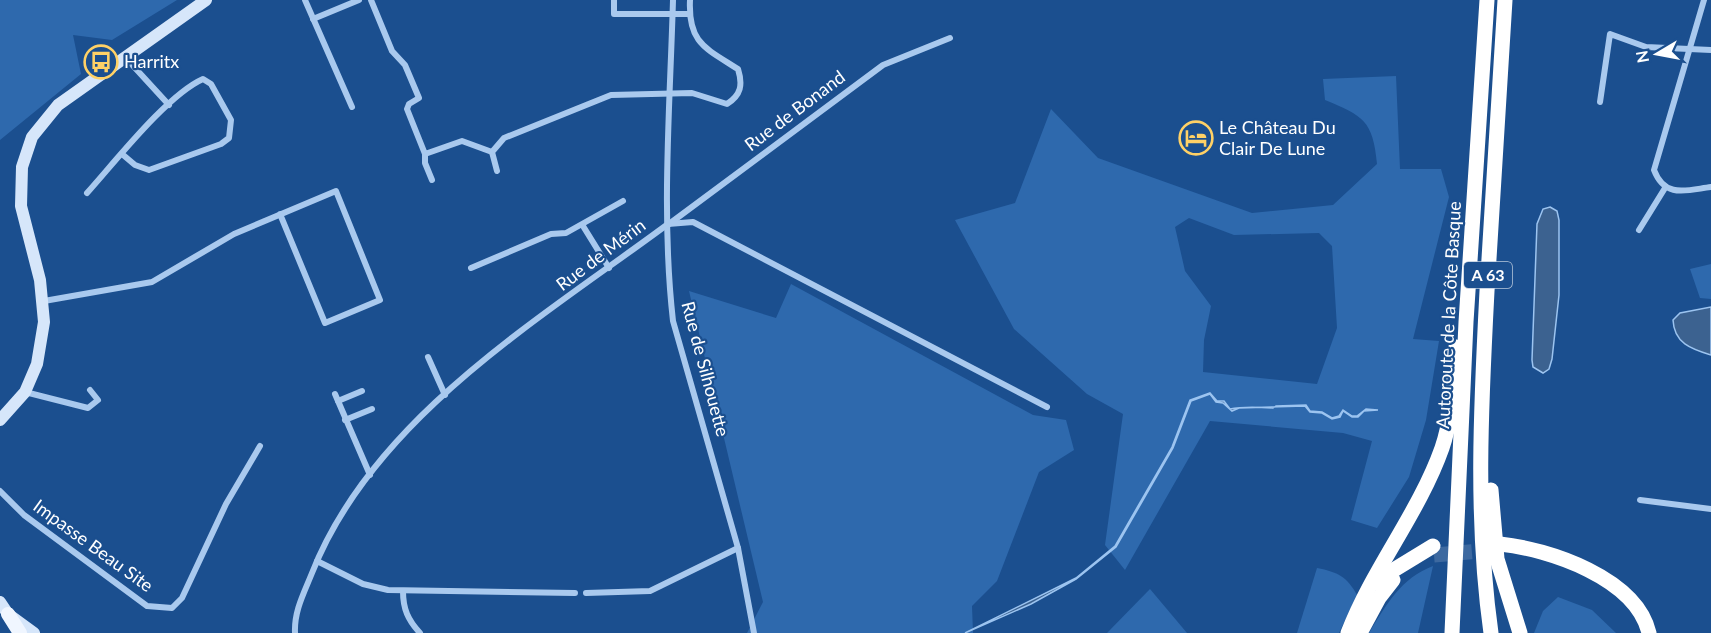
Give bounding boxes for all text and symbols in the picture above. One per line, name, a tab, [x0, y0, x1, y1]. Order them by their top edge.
north arrow	[1627, 24, 1687, 84]
bus stop icon: Harritx	[83, 44, 119, 80]
text: N	[1631, 49, 1652, 64]
place label: Harritx	[124, 50, 179, 72]
street label: Rue de Bonand	[740, 65, 849, 155]
place label: Le Château Du Clair De Lune	[1219, 116, 1336, 159]
hotel icon: Le Château Du Clair De Lune	[1178, 120, 1214, 156]
street label: Autoroute de la Côte Basque	[1431, 201, 1465, 429]
street label: Rue de Mérin	[551, 213, 649, 295]
road number: A 63	[1464, 262, 1512, 288]
street label: Rue de Silhouette	[677, 299, 735, 439]
street label: Impasse Beau Site	[29, 494, 158, 596]

